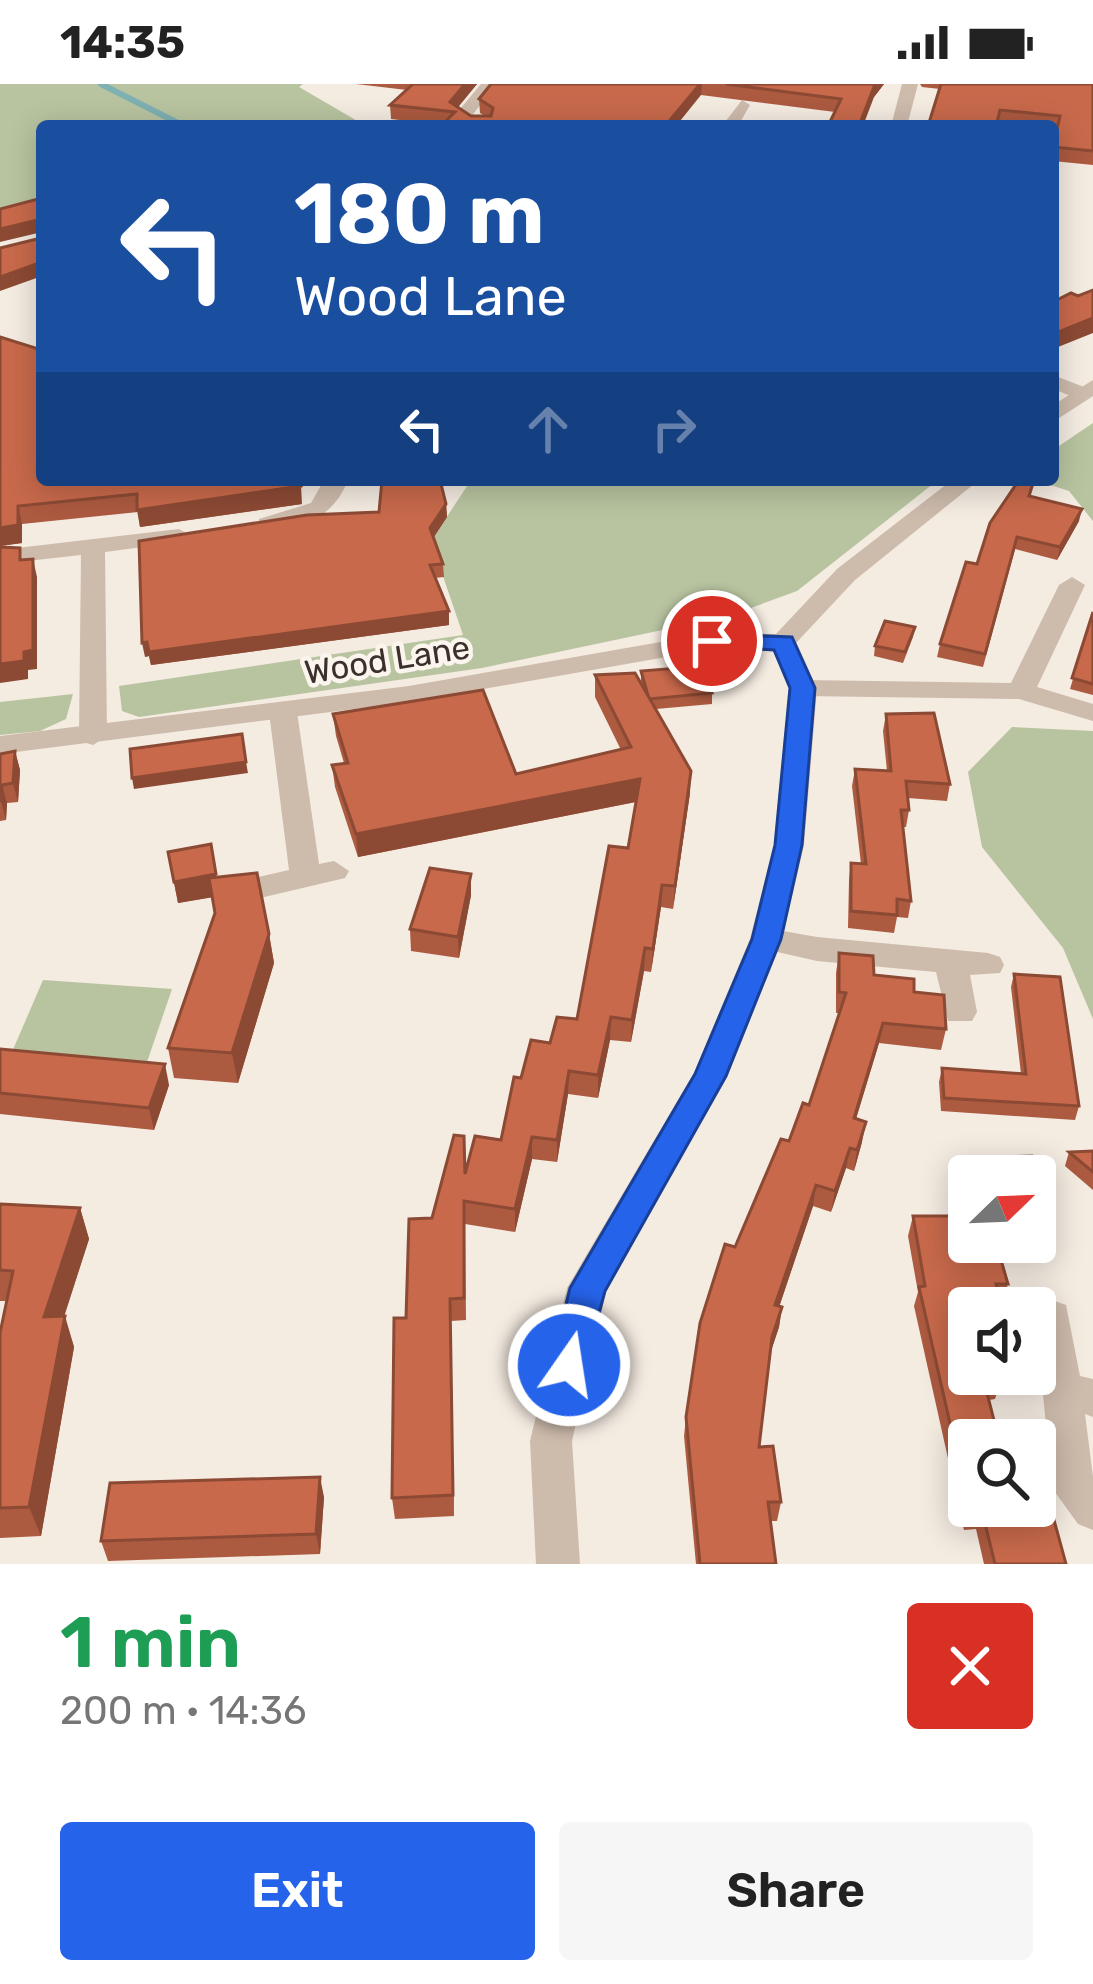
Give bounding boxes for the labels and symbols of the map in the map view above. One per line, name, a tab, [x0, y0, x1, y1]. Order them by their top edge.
pin	[661, 590, 763, 692]
street label: Wood Lane	[302, 627, 472, 692]
north arrow	[948, 1155, 1056, 1263]
position arrow	[506, 1302, 632, 1428]

